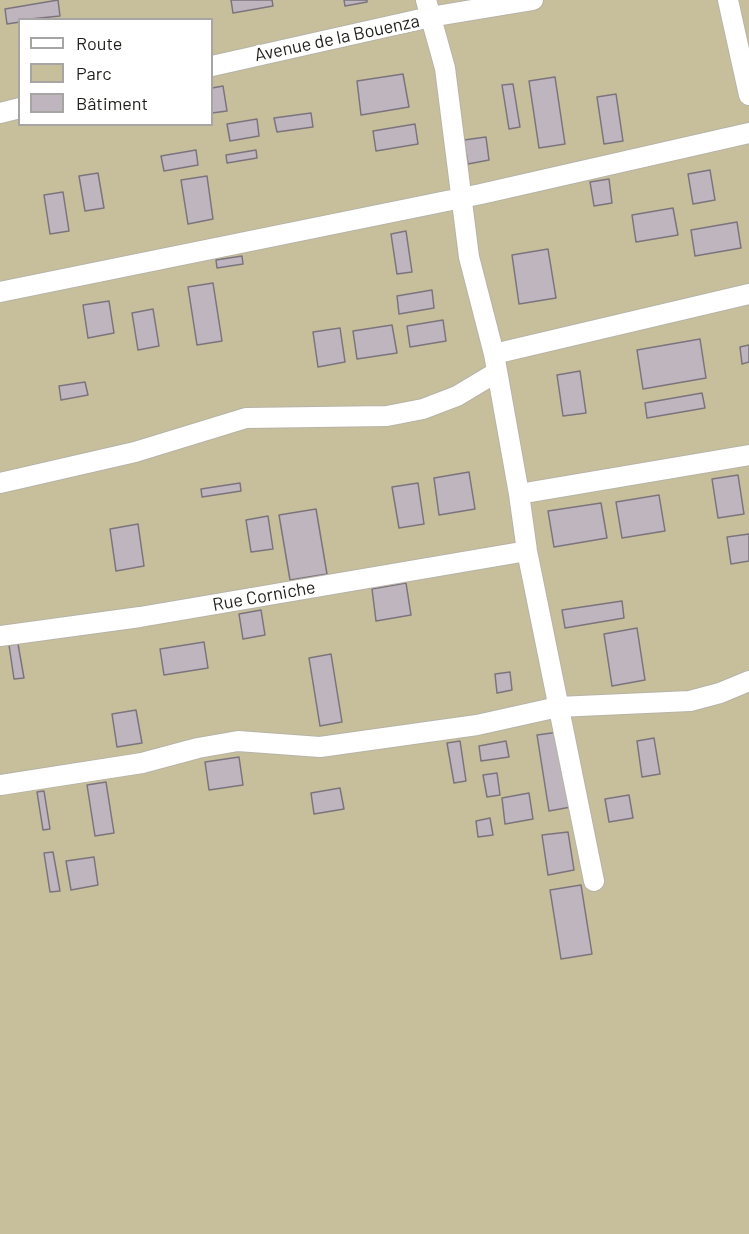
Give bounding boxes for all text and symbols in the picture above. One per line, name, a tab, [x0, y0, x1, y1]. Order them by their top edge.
street label: Avenue de la Bouenza	[253, 10, 421, 66]
legend	[18, 18, 213, 126]
text: Route	[76, 32, 122, 54]
text: Parc	[76, 62, 112, 84]
text: Bâtiment	[76, 92, 148, 114]
street label: Rue Corniche	[211, 576, 317, 616]

